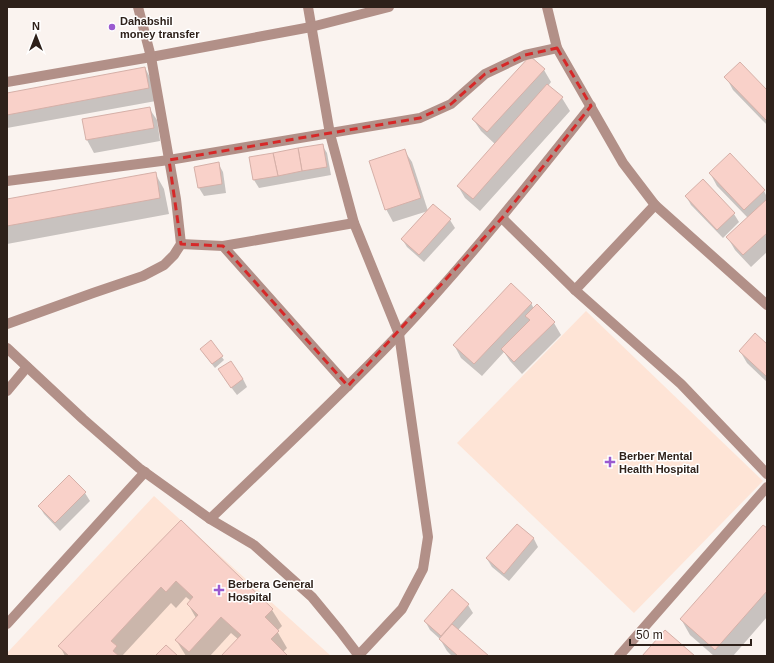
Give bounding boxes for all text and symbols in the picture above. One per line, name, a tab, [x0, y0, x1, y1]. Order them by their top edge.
place label: Dahabshil money transfer	[120, 15, 200, 40]
north arrow	[16, 16, 56, 56]
text: N	[32, 20, 40, 32]
marker: Dahabshil money transfer	[107, 22, 117, 32]
place label: Berber Mental Health Hospital	[619, 450, 699, 475]
marker: Berber Mental Health Hospital	[604, 456, 616, 468]
place label: Berbera General Hospital	[228, 578, 314, 603]
marker: Berbera General Hospital	[213, 584, 225, 596]
scale bar	[630, 621, 751, 647]
text: 50 m	[636, 628, 663, 642]

